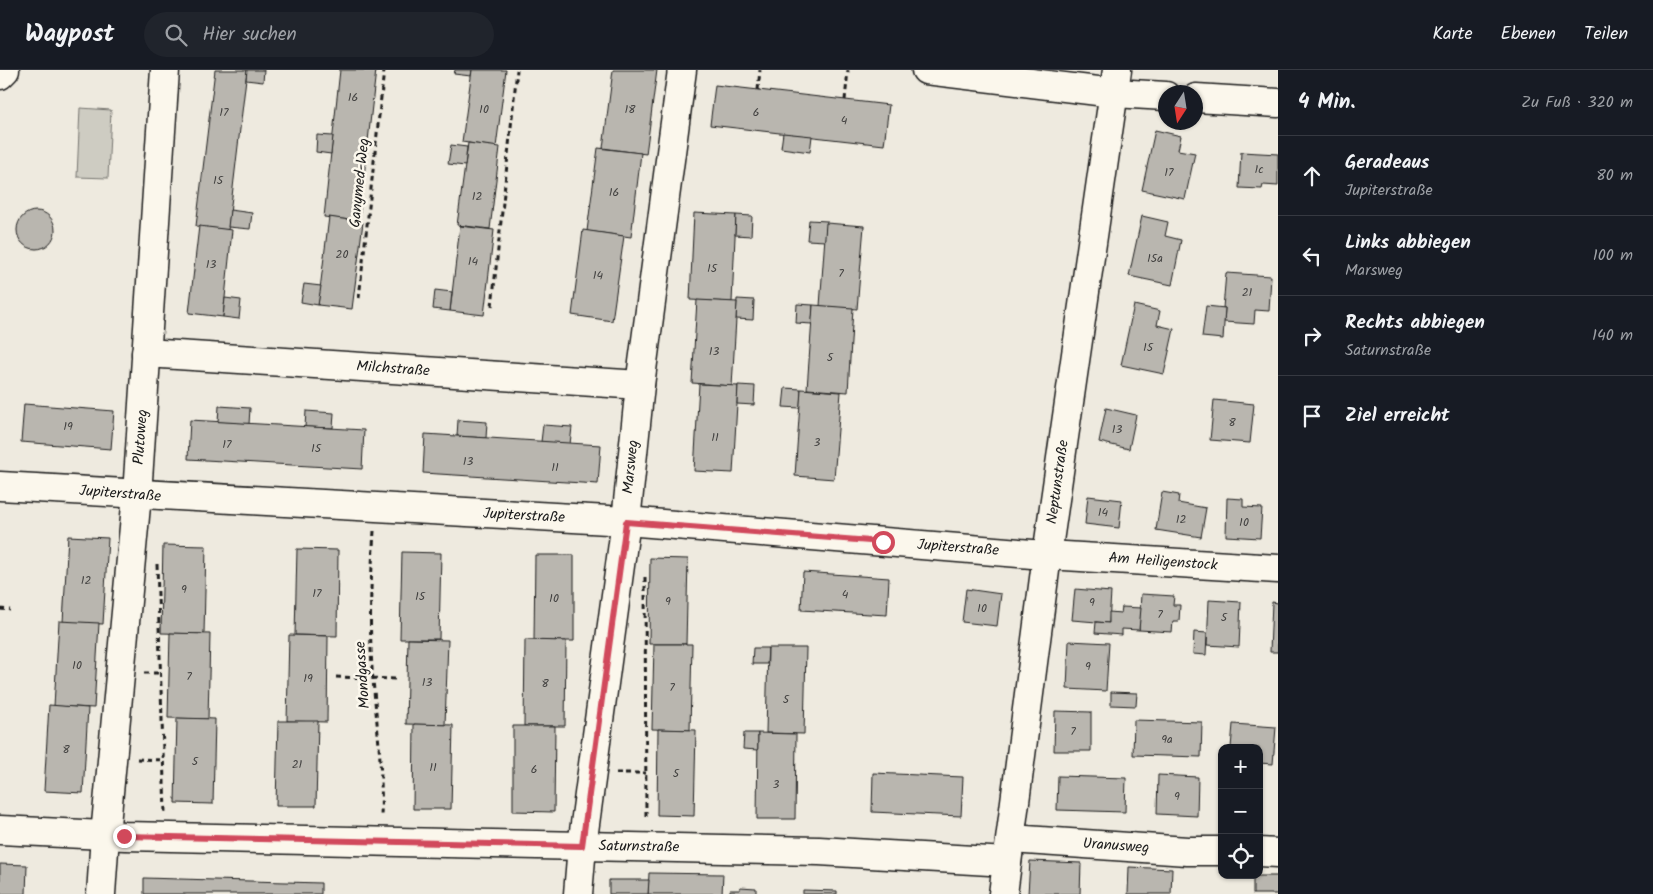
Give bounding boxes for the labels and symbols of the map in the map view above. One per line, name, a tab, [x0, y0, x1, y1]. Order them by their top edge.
north arrow	[1158, 85, 1203, 130]
house number: 16	[348, 88, 358, 107]
house number: 10	[479, 100, 489, 119]
house number: 18	[625, 100, 636, 119]
house number: 17	[219, 103, 229, 122]
house number: 6	[753, 103, 759, 122]
house number: 4	[841, 111, 848, 130]
street label: Ganymed-Weg	[343, 137, 377, 229]
house number: 1c	[1254, 160, 1264, 179]
house number: 17	[1164, 163, 1174, 182]
house number: 15	[213, 171, 225, 190]
house number: 16	[609, 183, 619, 202]
house number: 12	[472, 187, 482, 206]
house number: 20	[336, 245, 348, 264]
house number: 15a	[1147, 249, 1163, 268]
house number: 14	[468, 252, 479, 271]
house number: 13	[206, 255, 216, 274]
house number: 15	[707, 259, 719, 278]
house number: 7	[838, 264, 844, 283]
house number: 14	[593, 266, 604, 285]
house number: 21	[1242, 283, 1253, 302]
house number: 15	[1143, 338, 1155, 357]
house number: 13	[709, 342, 719, 361]
house number: 5	[827, 348, 835, 367]
street label: Milchstraße	[355, 354, 431, 384]
street label: Plutoweg	[127, 408, 155, 466]
house number: 8	[1228, 413, 1236, 432]
house number: 19	[63, 417, 73, 436]
house number: 13	[1112, 420, 1122, 439]
house number: 11	[711, 428, 719, 447]
house number: 3	[814, 433, 821, 452]
house number: 17	[222, 435, 232, 454]
street label: Neptunstraße	[1040, 438, 1076, 526]
house number: 15	[311, 439, 323, 458]
street label: Marsweg	[616, 439, 646, 495]
house number: 13	[463, 452, 473, 471]
house number: 11	[551, 458, 559, 477]
street label: Jupiterstraße	[78, 479, 162, 509]
street label: Jupiterstraße	[482, 502, 566, 530]
house number: 14	[1098, 503, 1109, 522]
house number: 12	[1176, 510, 1186, 529]
house number: 10	[1239, 513, 1249, 532]
route start	[872, 531, 895, 554]
street label: Jupiterstraße	[916, 533, 1000, 563]
street label: Am Heiligenstock	[1108, 546, 1219, 578]
house number: 12	[81, 571, 91, 590]
house number: 9	[181, 580, 187, 599]
house number: 17	[312, 584, 322, 603]
house number: 4	[842, 585, 849, 604]
house number: 15	[415, 587, 427, 606]
house number: 10	[549, 589, 559, 608]
house number: 9	[665, 592, 671, 611]
house number: 9	[1089, 593, 1095, 612]
house number: 10	[977, 599, 987, 618]
house number: 7	[1157, 605, 1163, 624]
house number: 5	[1221, 608, 1229, 627]
street label: Mondgasse	[349, 640, 377, 710]
house number: 10	[72, 656, 82, 675]
house number: 9	[1085, 657, 1091, 676]
house number: 7	[186, 667, 192, 686]
house number: 19	[303, 669, 313, 688]
house number: 13	[422, 673, 432, 692]
house number: 8	[541, 674, 549, 693]
house number: 7	[669, 678, 675, 697]
house number: 5	[783, 690, 791, 709]
house number: 7	[1070, 722, 1076, 741]
house number: 9a	[1161, 730, 1173, 749]
house number: 8	[62, 740, 70, 759]
house number: 5	[192, 752, 200, 771]
house number: 21	[292, 755, 303, 774]
house number: 11	[429, 758, 437, 777]
house number: 6	[531, 760, 537, 779]
house number: 5	[673, 764, 681, 783]
house number: 3	[773, 775, 780, 794]
house number: 9	[1174, 787, 1180, 806]
route end	[113, 825, 136, 848]
street label: Uranusweg	[1082, 832, 1150, 860]
street label: Saturnstraße	[598, 834, 680, 860]

